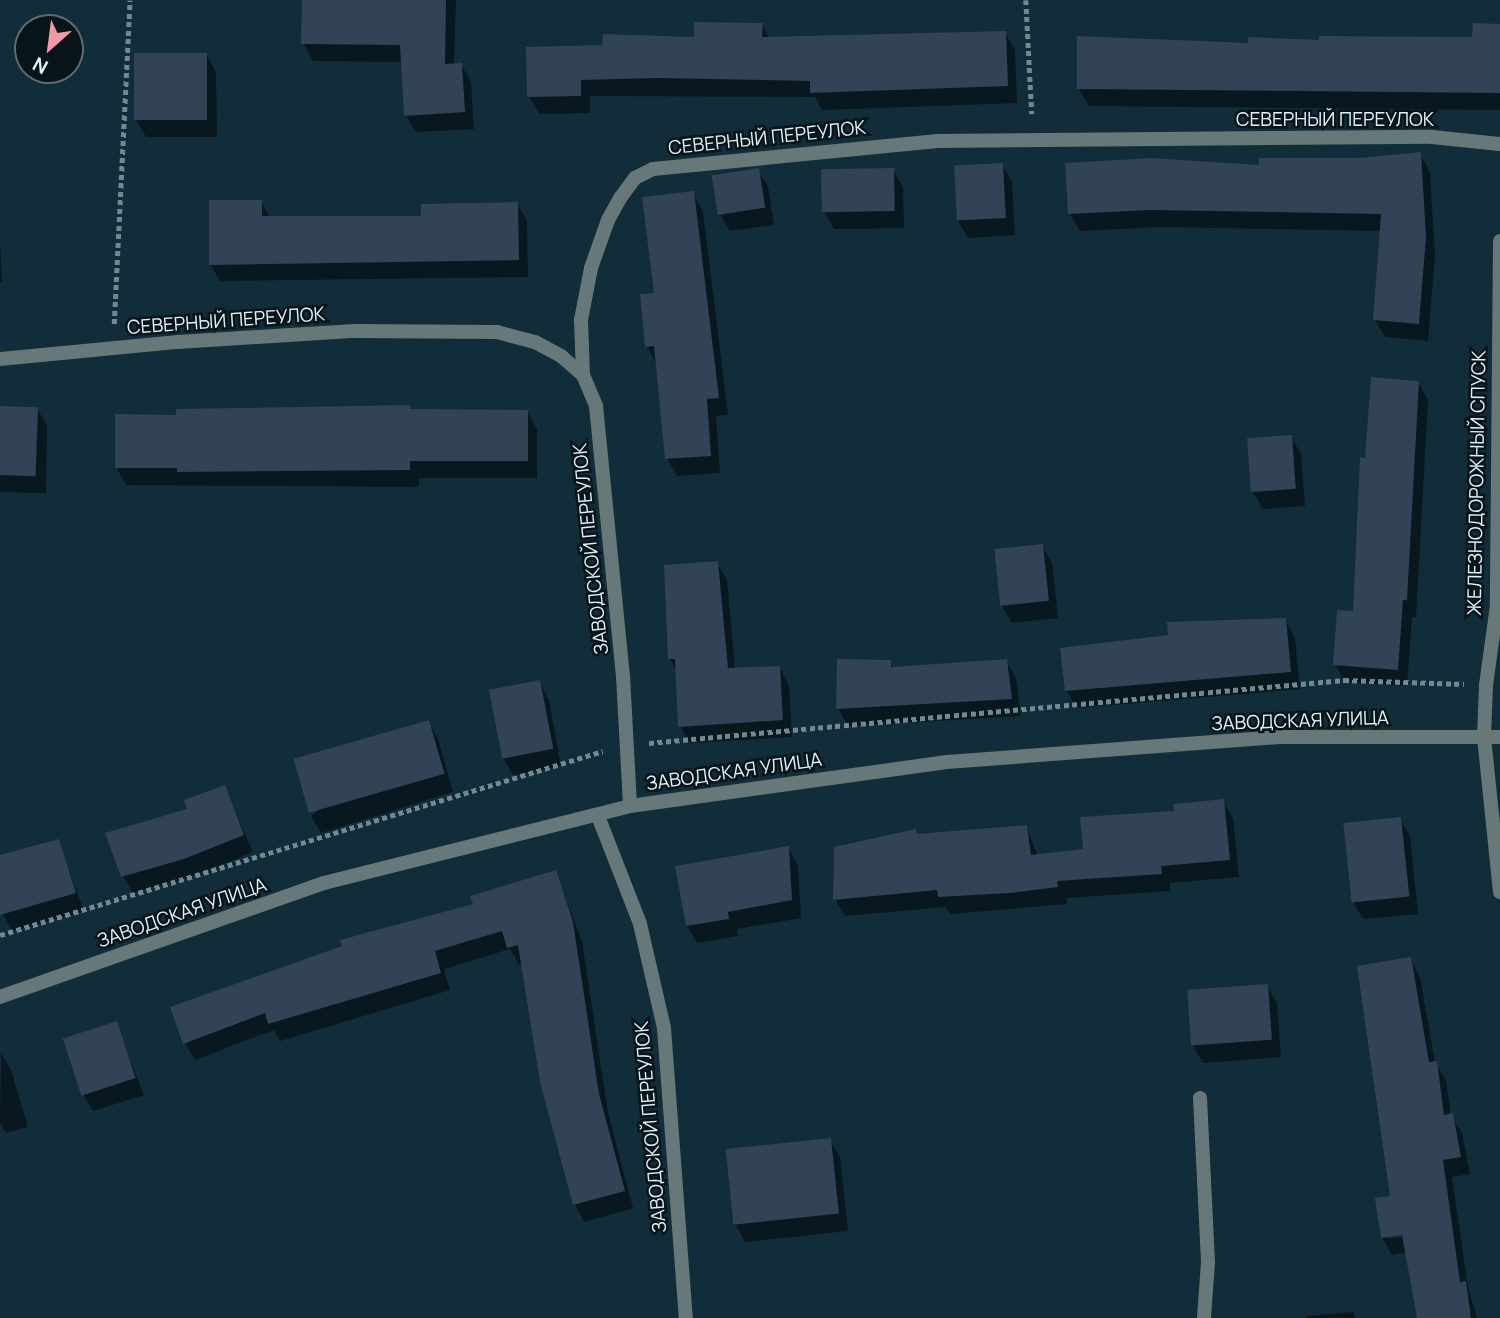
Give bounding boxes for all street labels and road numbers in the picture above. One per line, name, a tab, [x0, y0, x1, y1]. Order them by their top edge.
street label: СЕВЕРНЫЙ ПЕРЕУЛОК	[1236, 109, 1434, 131]
street label: СЕВЕРНЫЙ ПЕРЕУЛОК	[667, 116, 867, 160]
street label: СЕВЕРНЫЙ ПЕРЕУЛОК	[126, 303, 326, 339]
street label: ЖЕЛЕЗНОДОРОЖНЫЙ СПУСК	[1463, 350, 1491, 616]
street label: ЗАВОДСКОЙ ПЕРЕУЛОК	[569, 442, 613, 656]
street label: ЗАВОДСКАЯ УЛИЦА	[1211, 707, 1389, 735]
street label: ЗАВОДСКАЯ УЛИЦА	[645, 748, 823, 796]
street label: ЗАВОДСКАЯ УЛИЦА	[94, 873, 270, 953]
street label: ЗАВОДСКОЙ ПЕРЕУЛОК	[630, 1020, 672, 1234]

